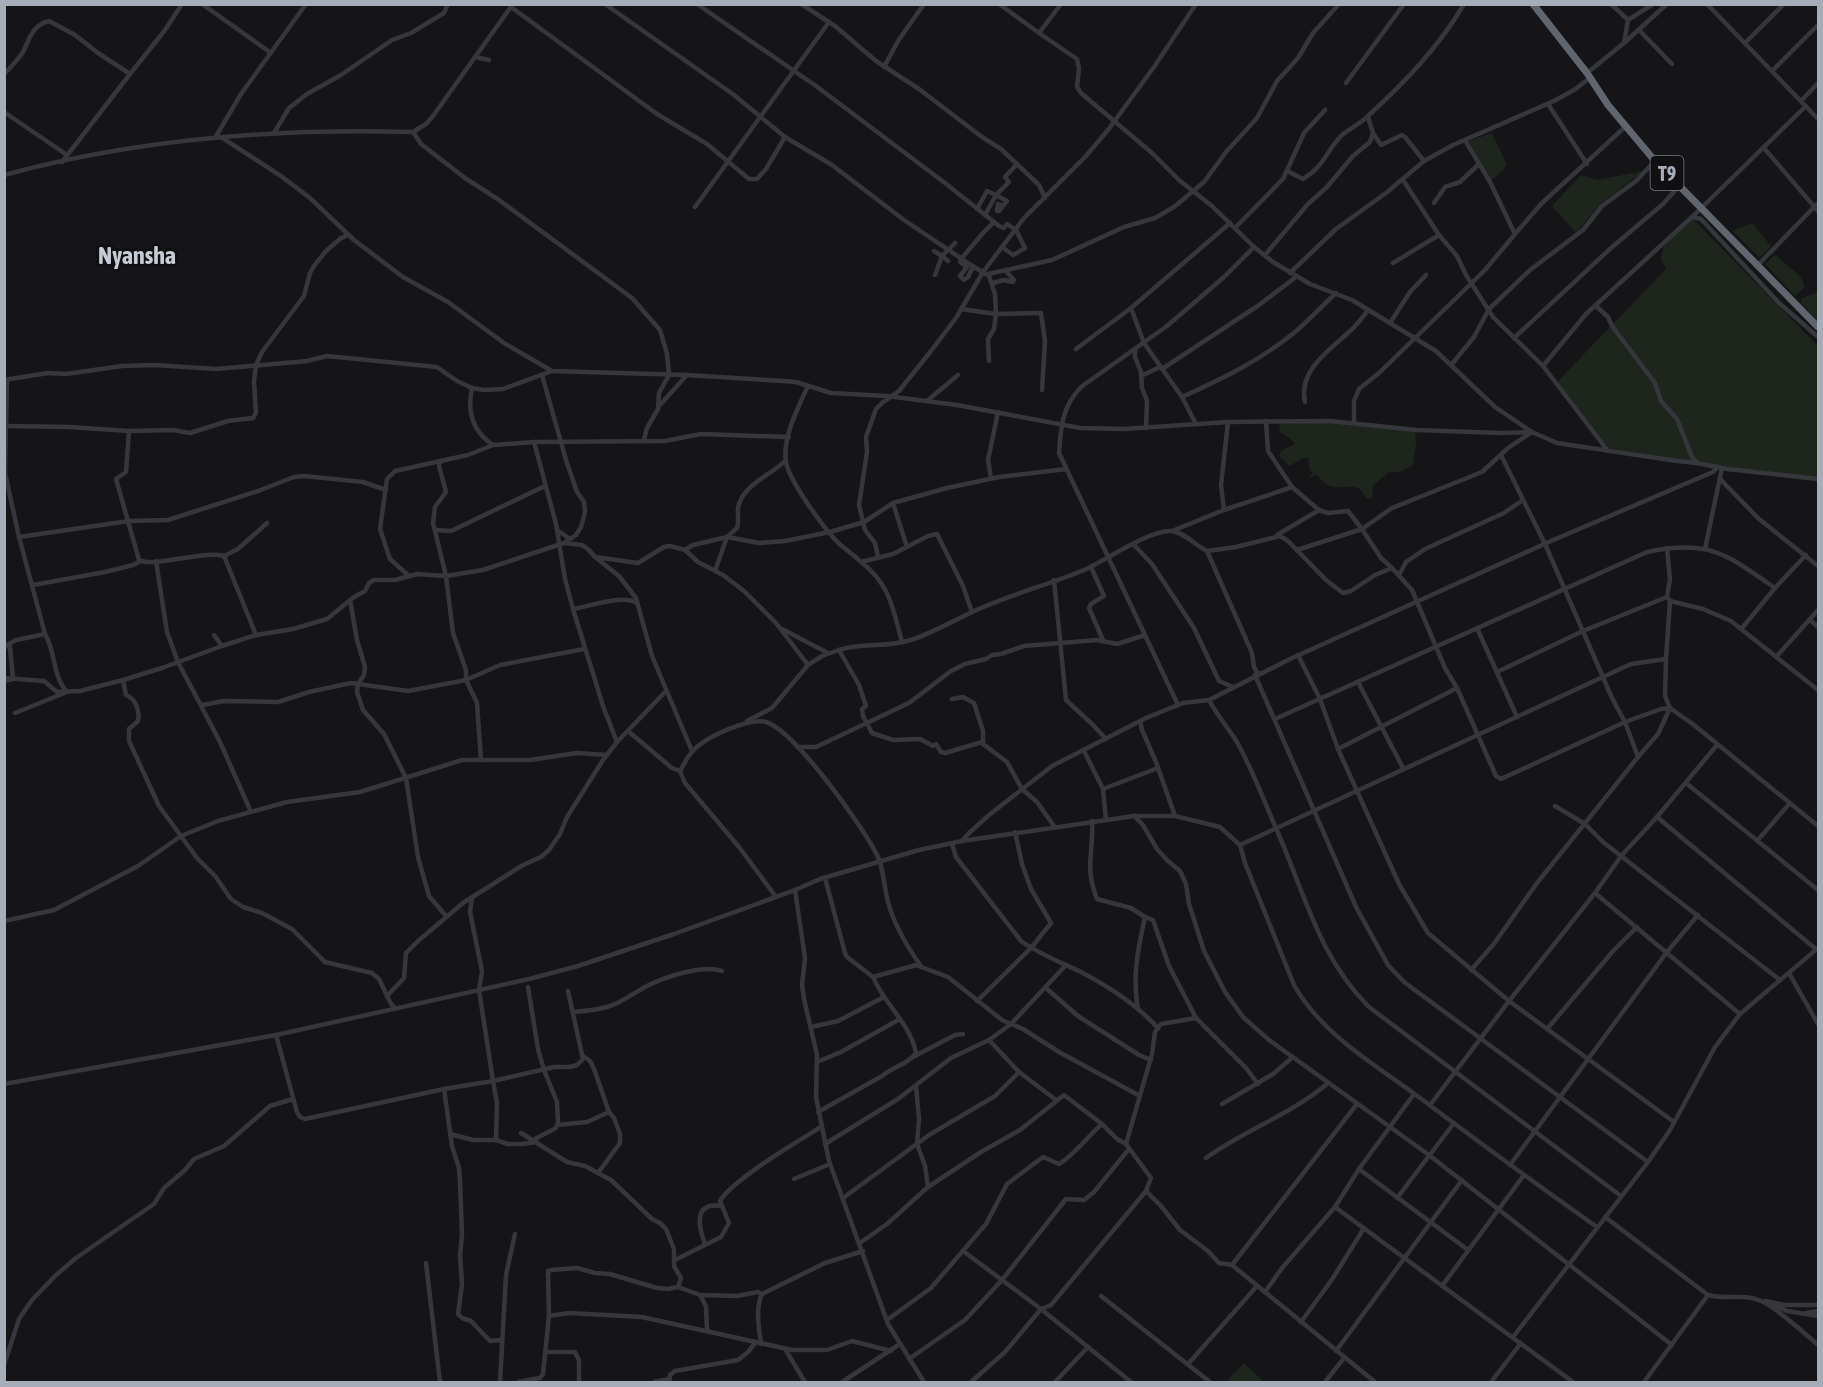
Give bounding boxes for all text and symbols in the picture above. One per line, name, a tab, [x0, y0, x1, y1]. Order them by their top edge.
road number: T9	[1650, 156, 1684, 190]
district label: Nyansha	[98, 242, 176, 269]

